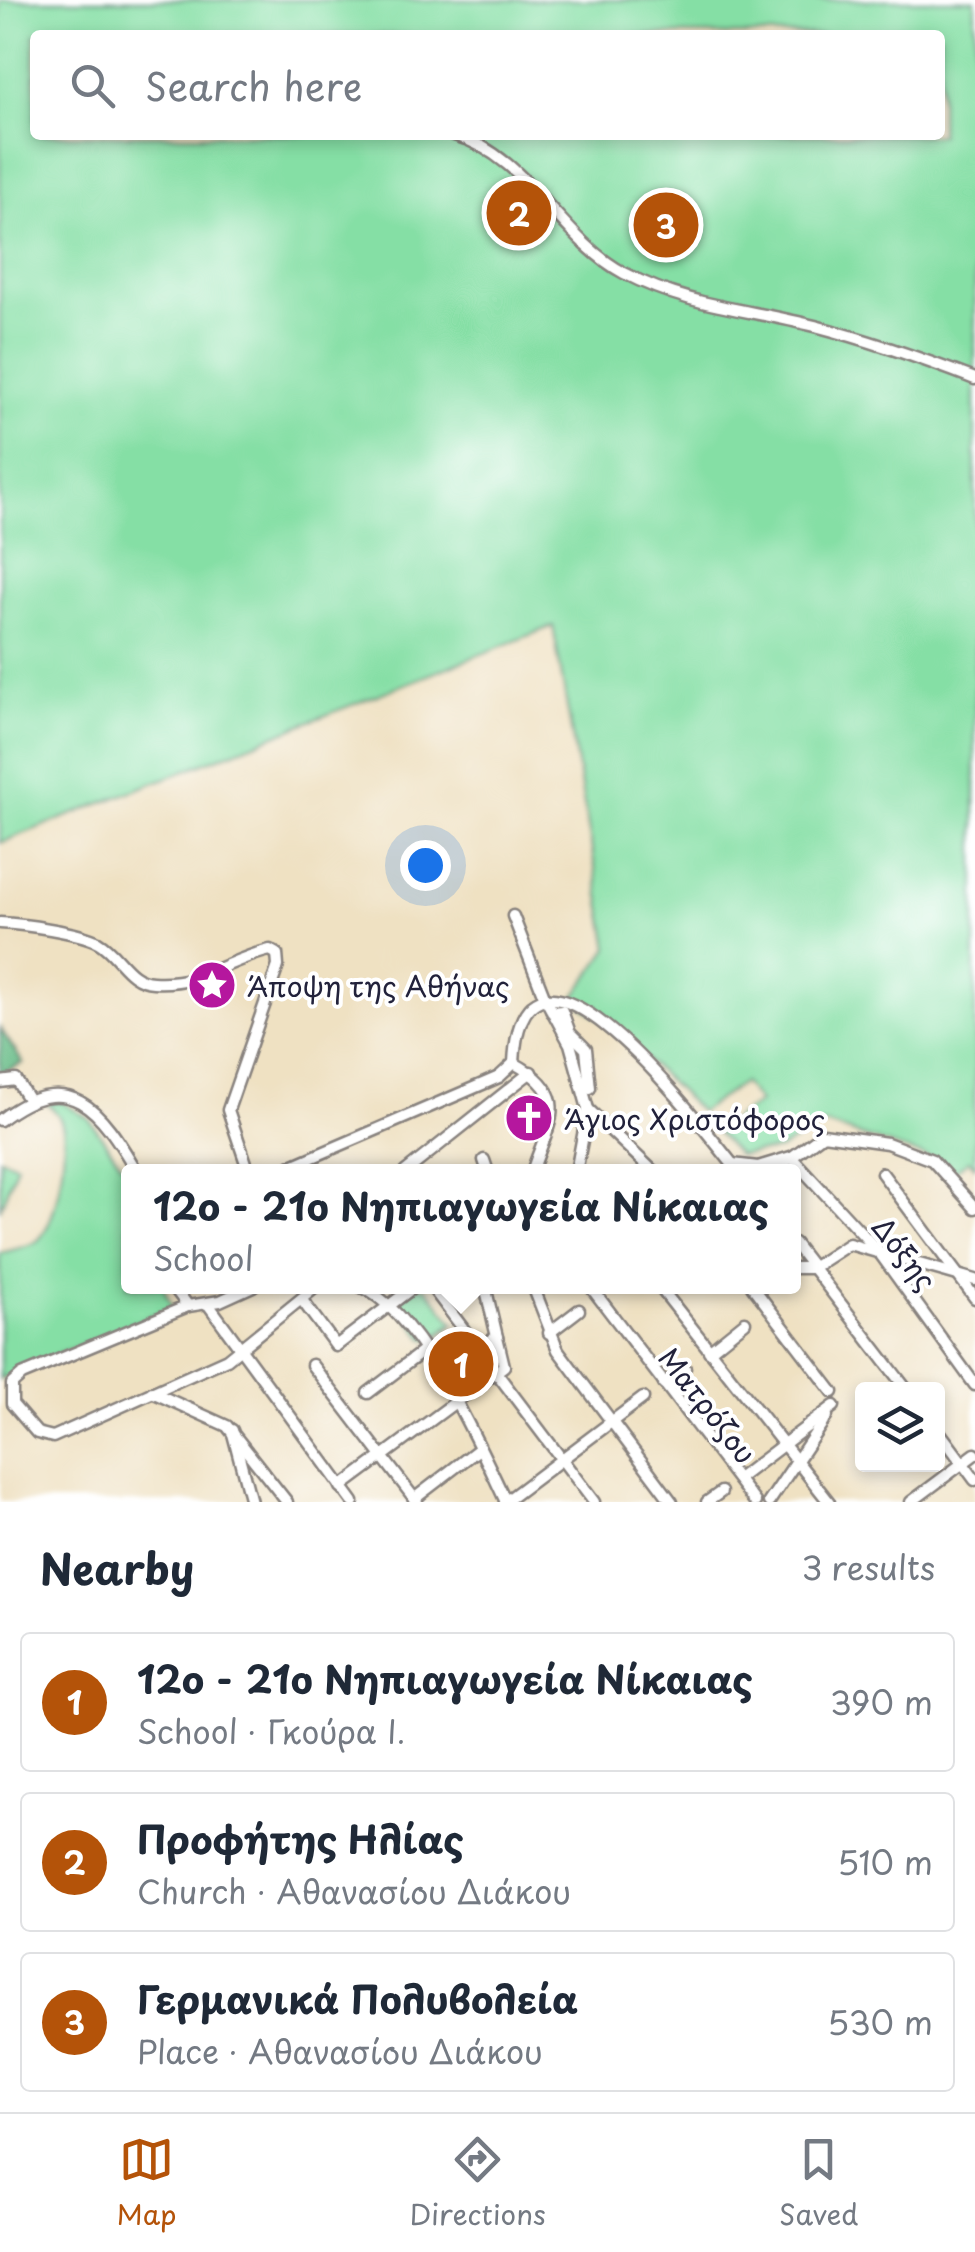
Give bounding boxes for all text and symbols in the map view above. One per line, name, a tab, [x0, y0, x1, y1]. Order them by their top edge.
search box	[30, 30, 945, 140]
text: Search here	[145, 57, 362, 114]
icon: search	[65, 58, 120, 113]
pin: 2	[486, 176, 552, 250]
pin: 3	[634, 188, 698, 262]
your location	[400, 840, 451, 891]
place icon: Άποψη της Αθήνας	[186, 959, 238, 1011]
place label: Άποψη της Αθήνας	[247, 964, 510, 1007]
church icon: Άγιος Χριστόφορος	[503, 1092, 555, 1144]
place label: Άγιος Χριστόφορος	[564, 1097, 825, 1140]
popup	[121, 1164, 801, 1294]
text: 12ο - 21ο Νηπιαγωγεία Νίκαιας	[153, 1177, 769, 1234]
street label: Δόξης	[862, 1207, 948, 1299]
text: School	[153, 1234, 254, 1282]
pin: 1	[428, 1326, 494, 1402]
street label: Ματρόζου	[649, 1338, 767, 1472]
map controls	[855, 1382, 945, 1472]
button: layers	[855, 1382, 945, 1472]
text: Nearby	[40, 1536, 194, 1599]
text: 3 results	[801, 1543, 935, 1591]
text: 12ο - 21ο Νηπιαγωγεία Νίκαιας	[137, 1650, 753, 1707]
text: 1	[67, 1678, 82, 1726]
text: 390 m	[830, 1678, 933, 1726]
text: School · Γκούρα Ι.	[137, 1707, 406, 1755]
text: Προφήτης Ηλίας	[137, 1810, 464, 1867]
text: 2	[63, 1838, 86, 1886]
text: 510 m	[837, 1838, 933, 1886]
text: Church · Αθανασίου Διάκου	[137, 1867, 571, 1915]
text: Γερμανικά Πολυβολεία	[137, 1970, 578, 2027]
text: 3	[64, 1998, 85, 2046]
text: 530 m	[827, 1998, 933, 2046]
text: Place · Αθανασίου Διάκου	[137, 2027, 543, 2075]
tab: Map	[117, 2132, 176, 2235]
tab: Directions	[410, 2132, 546, 2235]
tab: Saved	[779, 2132, 858, 2235]

